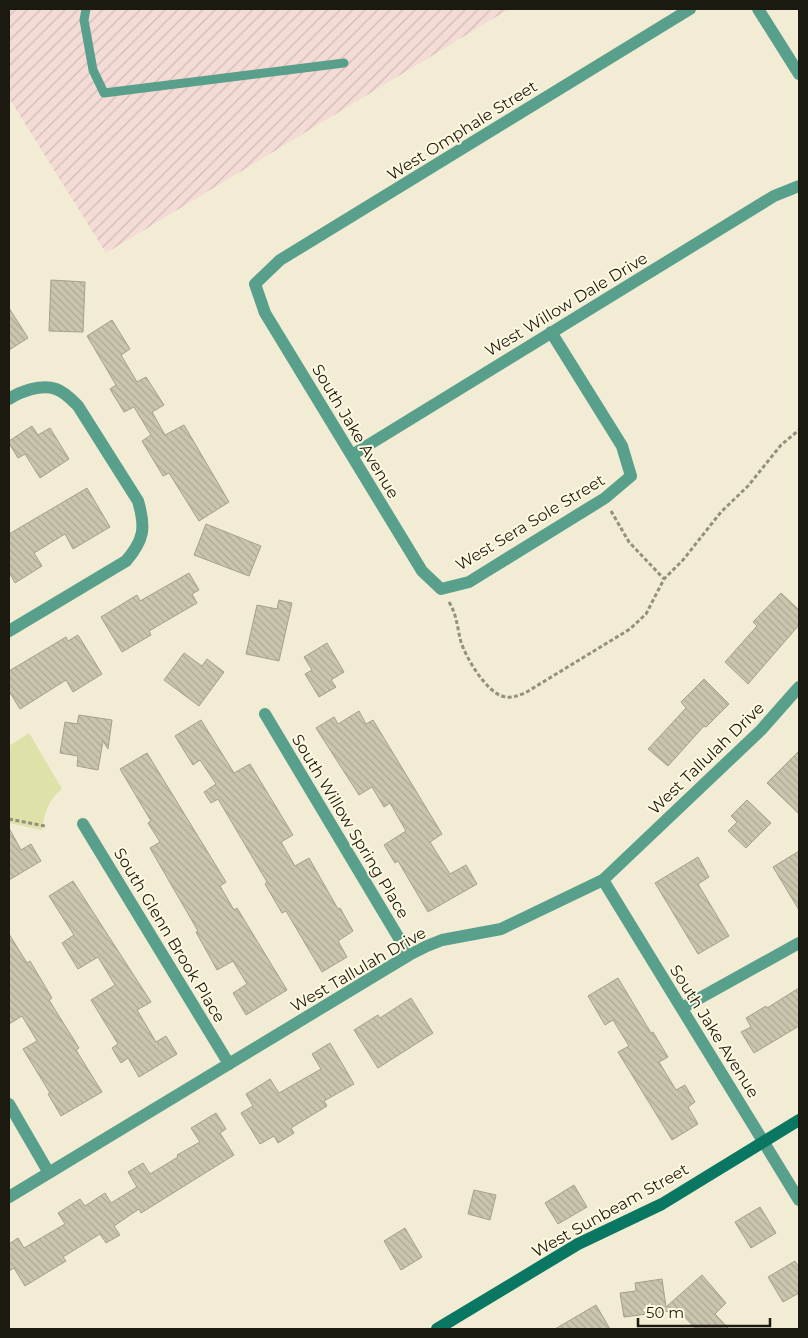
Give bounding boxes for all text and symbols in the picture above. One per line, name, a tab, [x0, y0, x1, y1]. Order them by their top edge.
street label: West Omphale Street	[384, 76, 541, 184]
street label: West Willow Dale Drive	[482, 248, 651, 361]
street label: South Jake Avenue	[308, 361, 403, 502]
street label: West Sera Sole Street	[452, 470, 609, 574]
street label: West Tallulah Drive	[645, 698, 768, 818]
street label: South Willow Spring Place	[288, 731, 413, 922]
street label: South Glenn Brook Place	[110, 845, 229, 1026]
street label: West Tallulah Drive	[287, 923, 429, 1016]
street label: South Jake Avenue	[666, 961, 763, 1101]
street label: West Sunbeam Street	[529, 1159, 692, 1261]
scale bar	[638, 1296, 770, 1328]
text: 50 m	[646, 1303, 684, 1322]

